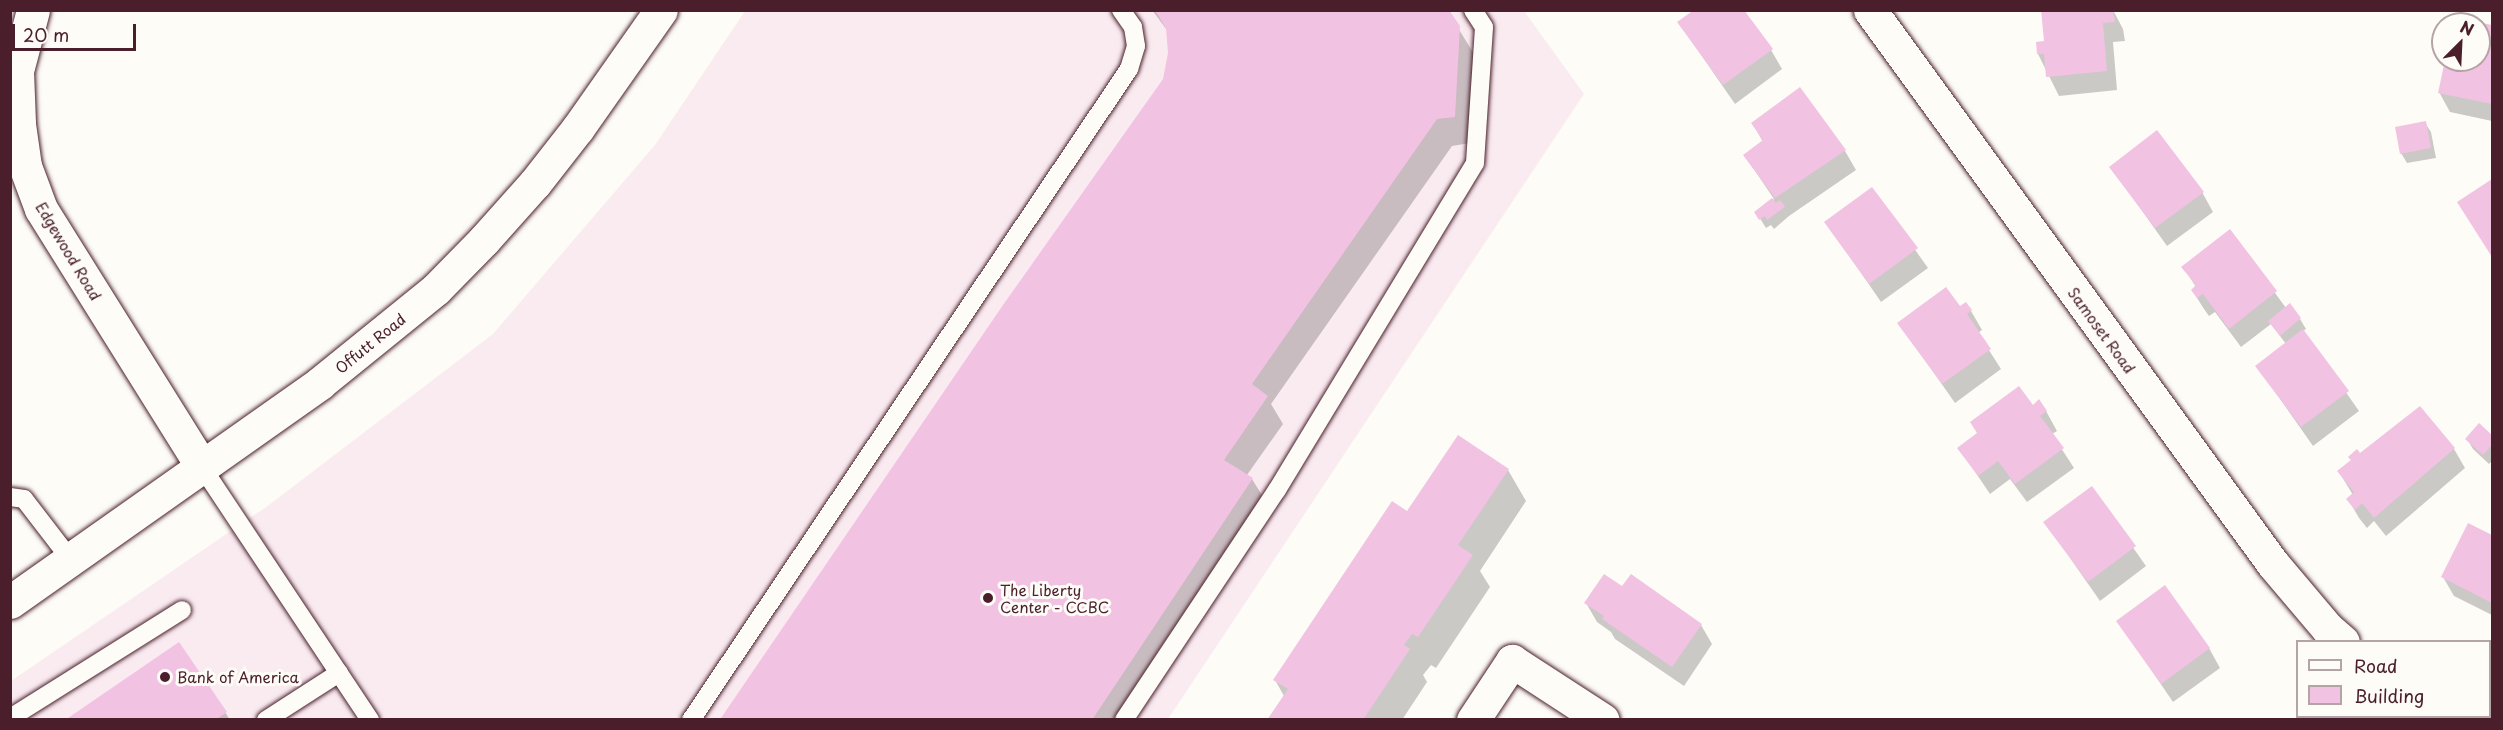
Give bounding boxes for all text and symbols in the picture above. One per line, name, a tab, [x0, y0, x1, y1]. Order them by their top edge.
scale bar	[15, 12, 140, 50]
north arrow	[2431, 12, 2491, 72]
text: N	[2457, 14, 2478, 41]
text: 20 m	[23, 21, 69, 48]
street label: Edgewood Road	[32, 198, 106, 304]
street label: Samoset Road	[2064, 283, 2140, 377]
street label: Offutt Road	[331, 309, 409, 377]
place label: The Liberty Center - CCBC	[1000, 580, 1110, 615]
marker: The Liberty Center - CCBC	[981, 591, 995, 605]
legend	[2296, 640, 2491, 718]
text: Road	[2354, 652, 2398, 679]
place label: Bank of America	[177, 668, 299, 686]
marker: Bank of America	[158, 670, 172, 684]
text: Building	[2354, 682, 2424, 709]

